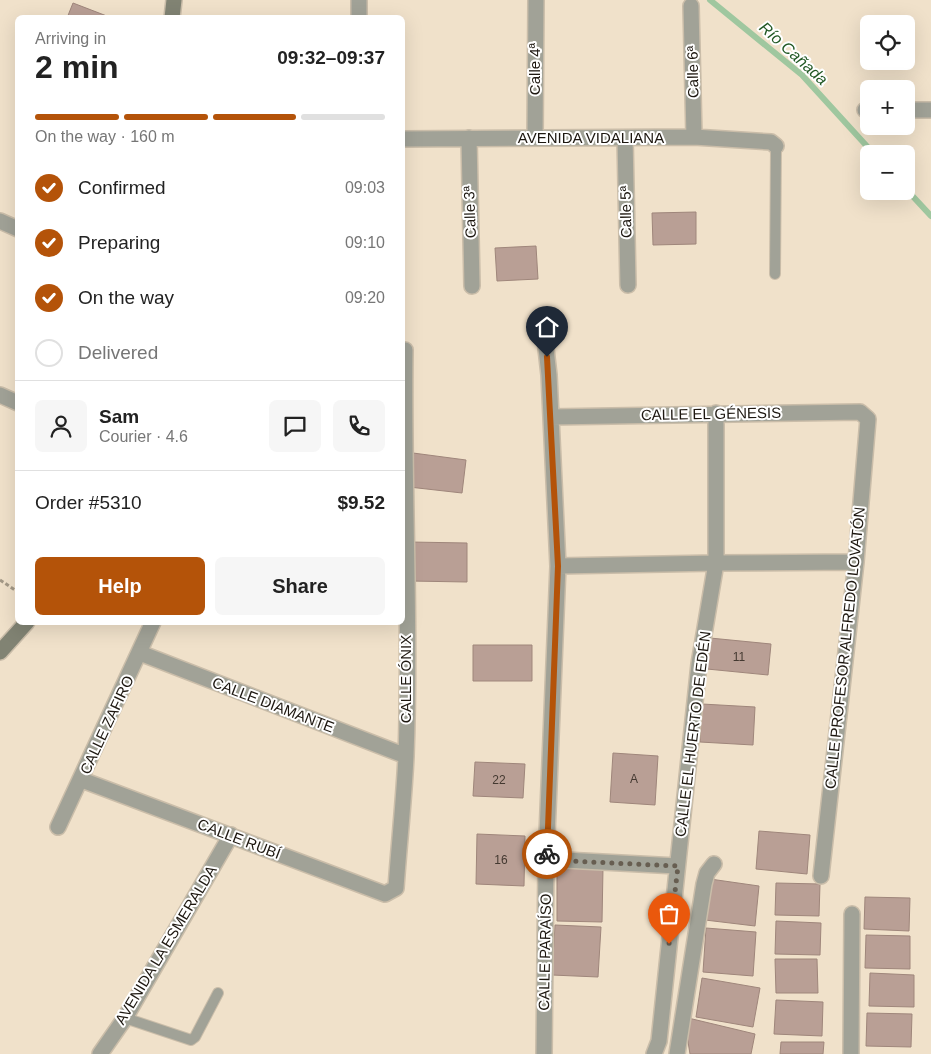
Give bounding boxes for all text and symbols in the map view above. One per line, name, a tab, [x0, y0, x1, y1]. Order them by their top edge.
map controls	[860, 15, 915, 200]
button: locate	[860, 15, 915, 70]
water label: Río Cañada	[756, 18, 831, 88]
text: Arriving in	[35, 30, 106, 47]
street label: Calle 4ª	[526, 42, 543, 95]
street label: Calle 6ª	[684, 45, 701, 98]
text: 09:32–09:37	[277, 47, 385, 68]
text: 2 min	[35, 49, 119, 85]
button: +	[860, 80, 915, 135]
text: On the way · 160 m	[35, 128, 175, 145]
street label: AVENIDA VIDALIANA	[518, 129, 664, 146]
button: −	[860, 145, 915, 200]
icon: check	[35, 174, 63, 202]
text: Confirmed	[78, 177, 166, 198]
text: 09:03	[345, 179, 385, 196]
street label: Calle 3ª	[460, 185, 479, 238]
street label: Calle 5ª	[617, 185, 634, 238]
icon: check	[35, 229, 63, 257]
text: Preparing	[78, 232, 160, 253]
text: 09:10	[345, 234, 385, 251]
icon: check	[35, 284, 63, 312]
text: On the way	[78, 287, 174, 308]
text: 09:20	[345, 289, 385, 306]
pin	[526, 306, 568, 357]
icon: home	[533, 313, 561, 341]
text: Delivered	[78, 342, 158, 363]
button: person	[35, 400, 87, 452]
button: chat	[269, 400, 321, 452]
button: phone	[333, 400, 385, 452]
street label: CALLE EL GÉNESIS	[641, 404, 781, 423]
text: Sam	[99, 406, 139, 427]
text: Courier · 4.6	[99, 428, 188, 445]
text: Order #5310	[35, 492, 142, 513]
text: $9.52	[337, 492, 385, 513]
street label: CALLE PROFESOR ALFREDO LOVATÓN	[821, 506, 868, 790]
button: Help	[35, 557, 205, 615]
button: Share	[215, 557, 385, 615]
street label: CALLE EL HUERTO DE EDÉN	[671, 630, 714, 838]
street label: CALLE ÓNIX	[397, 635, 414, 723]
house number: 11	[733, 650, 746, 664]
street label: CALLE ZAFIRO	[76, 673, 137, 777]
street label: CALLE DIAMANTE	[210, 673, 337, 736]
house number: A	[630, 772, 638, 786]
house number: 22	[492, 773, 506, 787]
street label: CALLE RUBÍ	[195, 815, 284, 862]
courier	[522, 829, 572, 879]
icon: bike	[533, 840, 561, 868]
house number: 16	[494, 853, 508, 867]
street label: AVENIDA LA ESMERALDA	[111, 862, 220, 1027]
street label: CALLE PARAÍSO	[535, 893, 554, 1011]
pin	[648, 893, 690, 944]
icon: bag	[655, 900, 683, 928]

